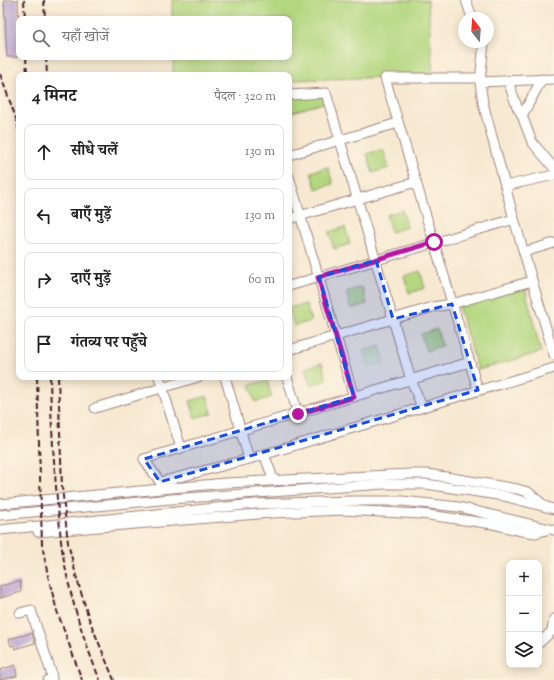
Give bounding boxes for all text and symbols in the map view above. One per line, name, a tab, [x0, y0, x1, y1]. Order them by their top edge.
north arrow	[458, 12, 494, 48]
search box	[16, 16, 292, 60]
icon: search	[30, 27, 52, 49]
text: यहाँ खोजें	[62, 27, 109, 48]
text: 4 मिनट	[32, 85, 76, 109]
text: पैदल · 320 m	[214, 88, 276, 106]
icon: ahead	[33, 141, 55, 163]
text: सीधे चलें	[71, 141, 118, 162]
text: 130 m	[245, 143, 275, 161]
icon: left	[33, 205, 55, 227]
text: बाएँ मुड़ें	[71, 205, 111, 226]
text: 130 m	[245, 207, 275, 225]
route start	[425, 233, 443, 251]
icon: right	[33, 269, 55, 291]
text: दाएँ मुड़ें	[71, 269, 111, 290]
text: 60 m	[248, 271, 275, 289]
icon: arrive	[33, 333, 55, 355]
text: गंतव्य पर पहुँचे	[71, 333, 147, 354]
route end	[289, 405, 307, 423]
map controls	[506, 560, 542, 668]
button: +	[506, 560, 542, 596]
button: −	[506, 596, 542, 632]
button: layers	[506, 632, 542, 668]

